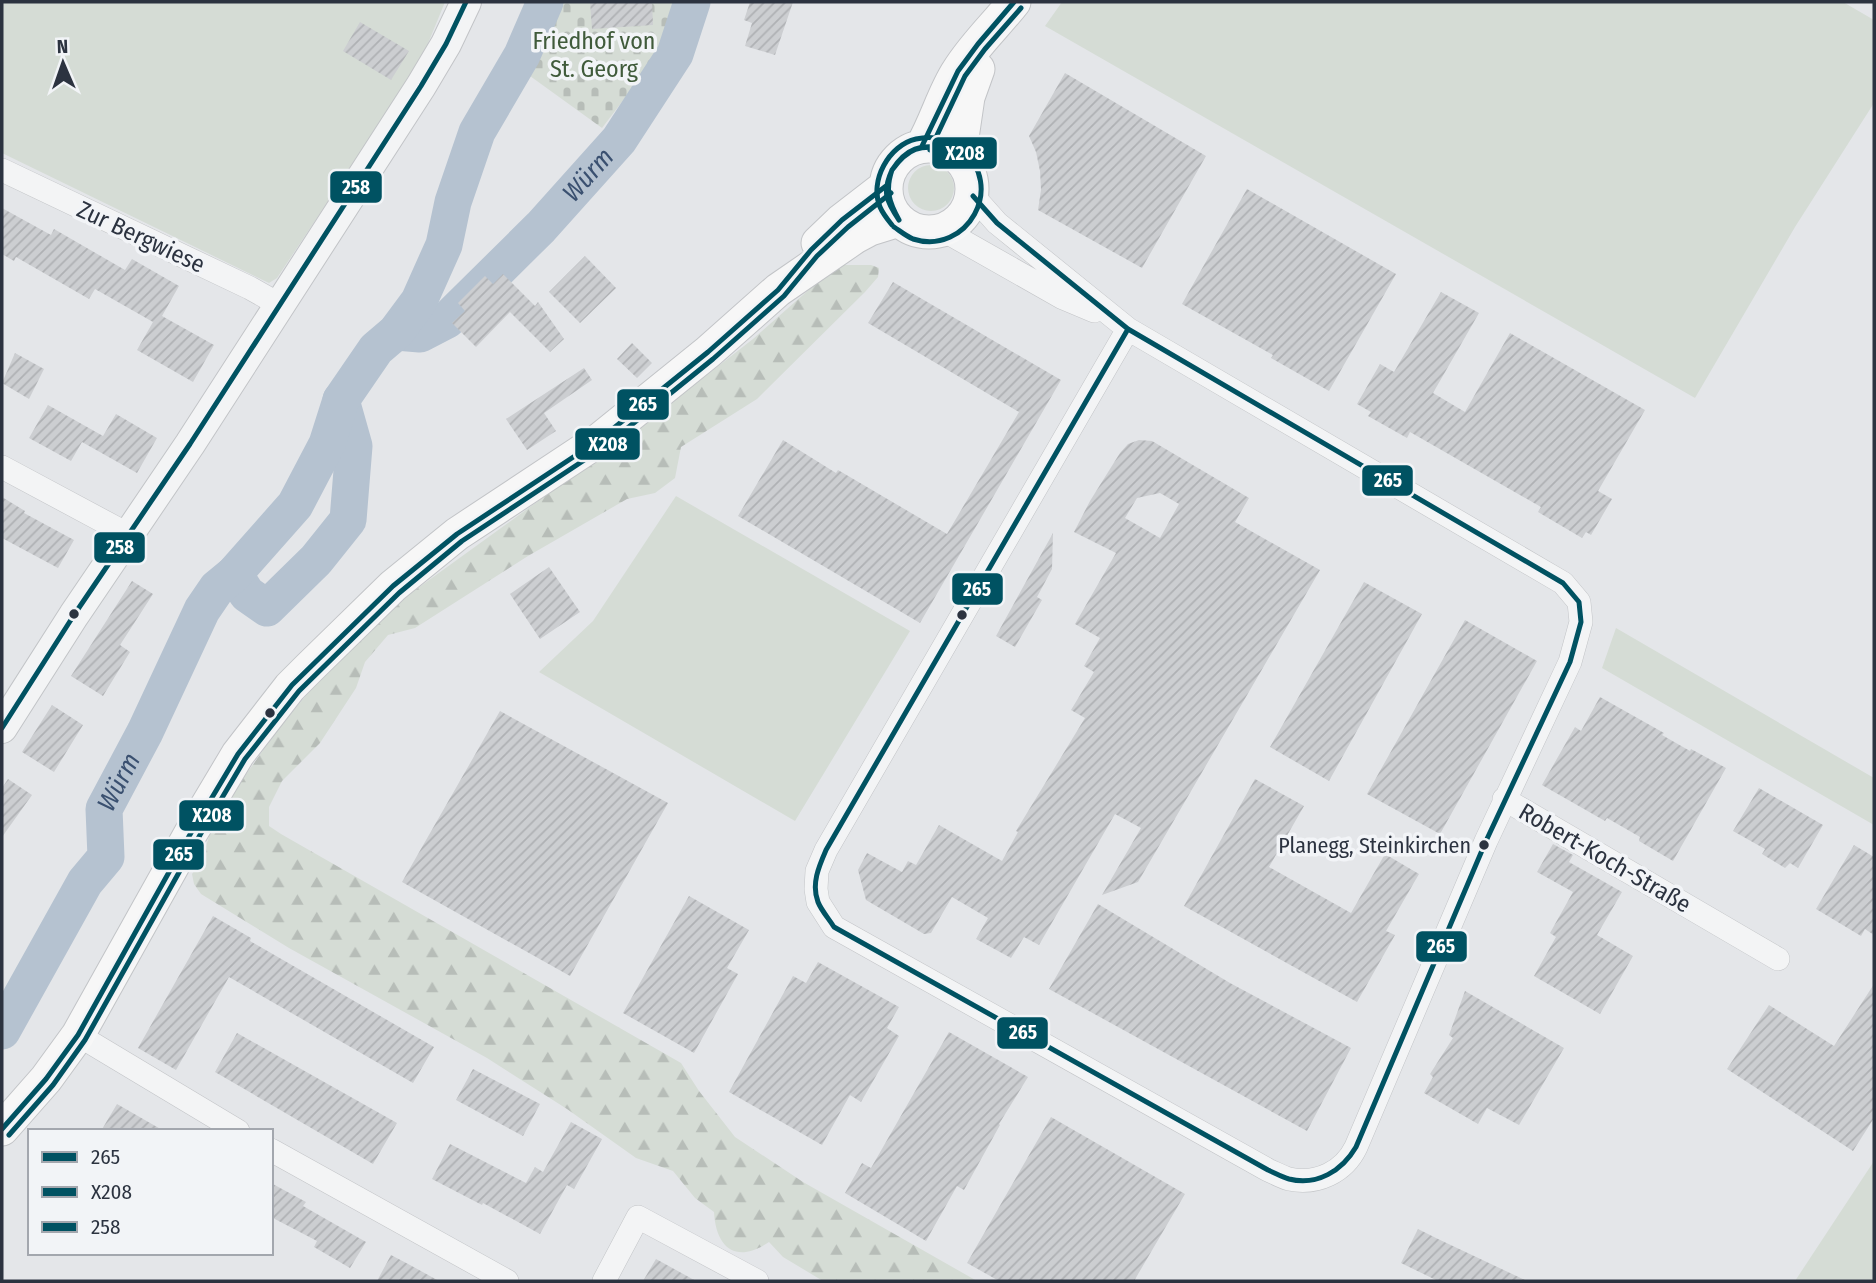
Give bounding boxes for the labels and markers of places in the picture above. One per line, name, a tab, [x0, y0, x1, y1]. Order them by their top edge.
unlabelled marker	[67, 607, 81, 621]
unlabelled marker	[955, 608, 969, 622]
unlabelled marker	[263, 706, 277, 720]
place label: Planegg, Steinkirchen	[1278, 832, 1471, 859]
marker: Planegg, Steinkirchen	[1477, 838, 1491, 852]

